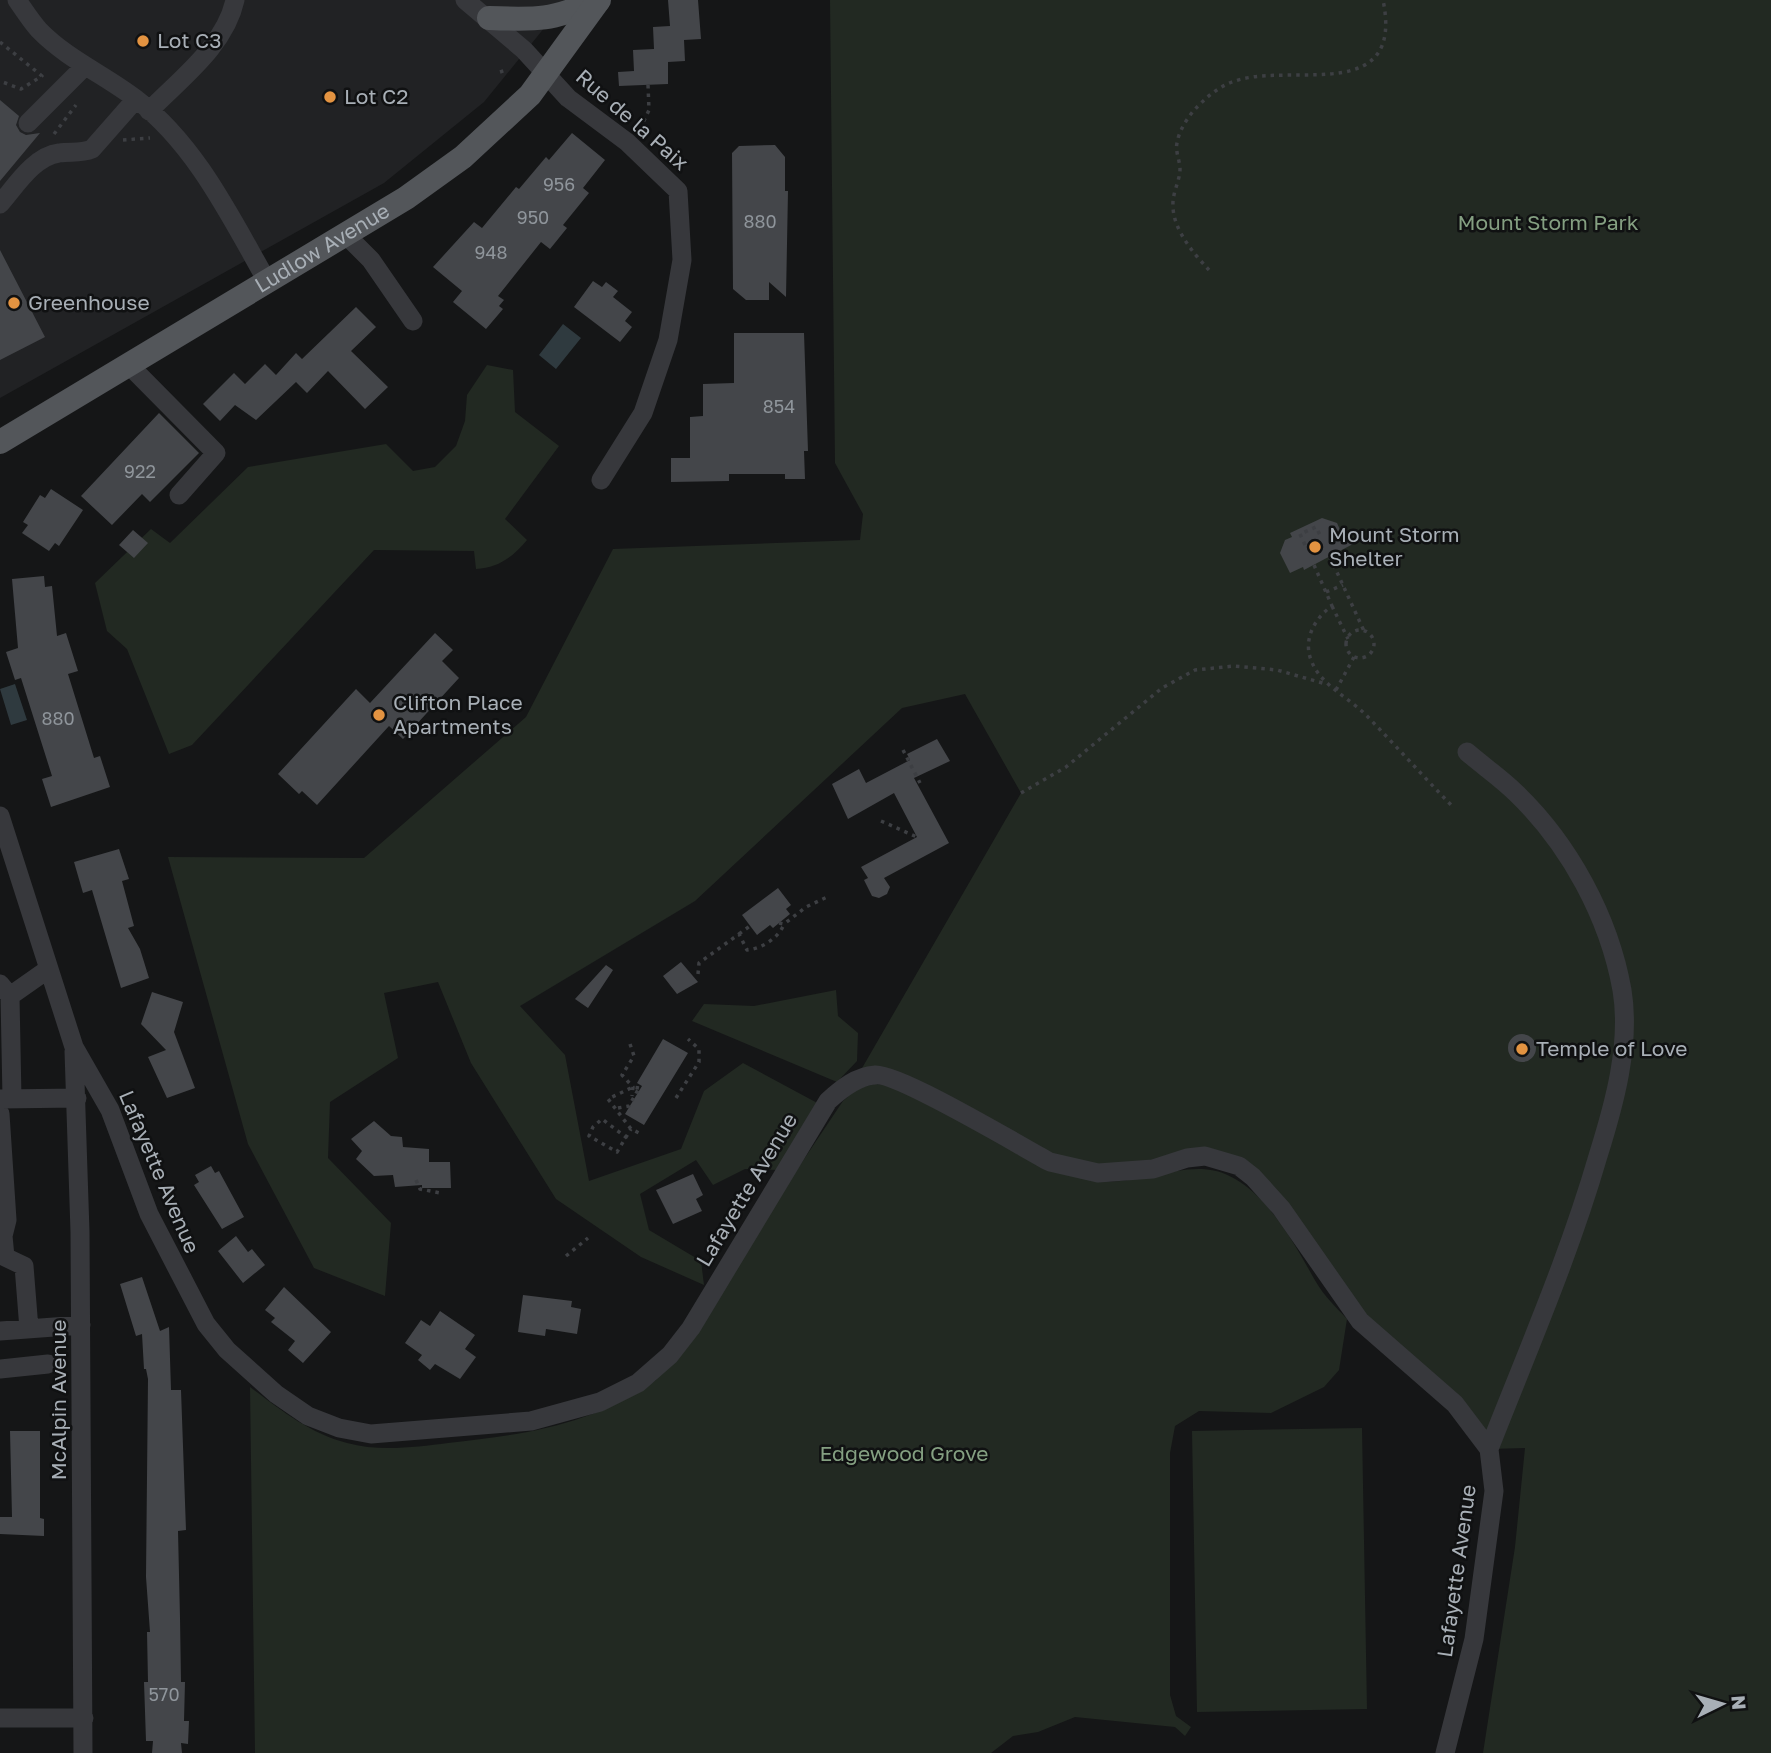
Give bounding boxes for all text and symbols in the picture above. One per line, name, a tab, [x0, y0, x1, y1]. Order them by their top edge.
place label: Lot C3	[157, 27, 222, 53]
marker: Lot C3	[135, 33, 151, 49]
street label: Rue de la Paix	[571, 63, 695, 176]
place label: Lot C2	[344, 83, 408, 109]
marker: Lot C2	[322, 89, 338, 105]
house number: 956	[543, 173, 575, 195]
street label: Ludlow Avenue	[250, 197, 394, 298]
house number: 950	[517, 206, 549, 228]
park label: Mount Storm Park	[1457, 209, 1639, 235]
house number: 880	[743, 210, 777, 232]
house number: 948	[475, 241, 507, 263]
place label: Greenhouse	[28, 289, 150, 315]
marker: Greenhouse	[6, 295, 22, 311]
house number: 854	[763, 395, 795, 417]
house number: 922	[124, 460, 156, 482]
place label: Mount Storm Shelter	[1329, 521, 1460, 571]
marker: Mount Storm Shelter	[1307, 539, 1323, 555]
place label: Clifton Place Apartments	[393, 689, 523, 739]
house number: 880	[41, 707, 75, 729]
marker: Clifton Place Apartments	[371, 707, 387, 723]
place label: Temple of Love	[1536, 1035, 1688, 1061]
marker: Temple of Love	[1514, 1041, 1530, 1057]
street label: Lafayette Avenue	[114, 1086, 206, 1257]
street label: Lafayette Avenue	[690, 1108, 802, 1271]
street label: McAlpin Avenue	[45, 1320, 71, 1480]
park label: Edgewood Grove	[819, 1440, 989, 1466]
street label: Lafayette Avenue	[1431, 1483, 1481, 1659]
north arrow	[1687, 1669, 1757, 1739]
house number: 570	[148, 1683, 180, 1705]
text: N	[1727, 1694, 1752, 1711]

